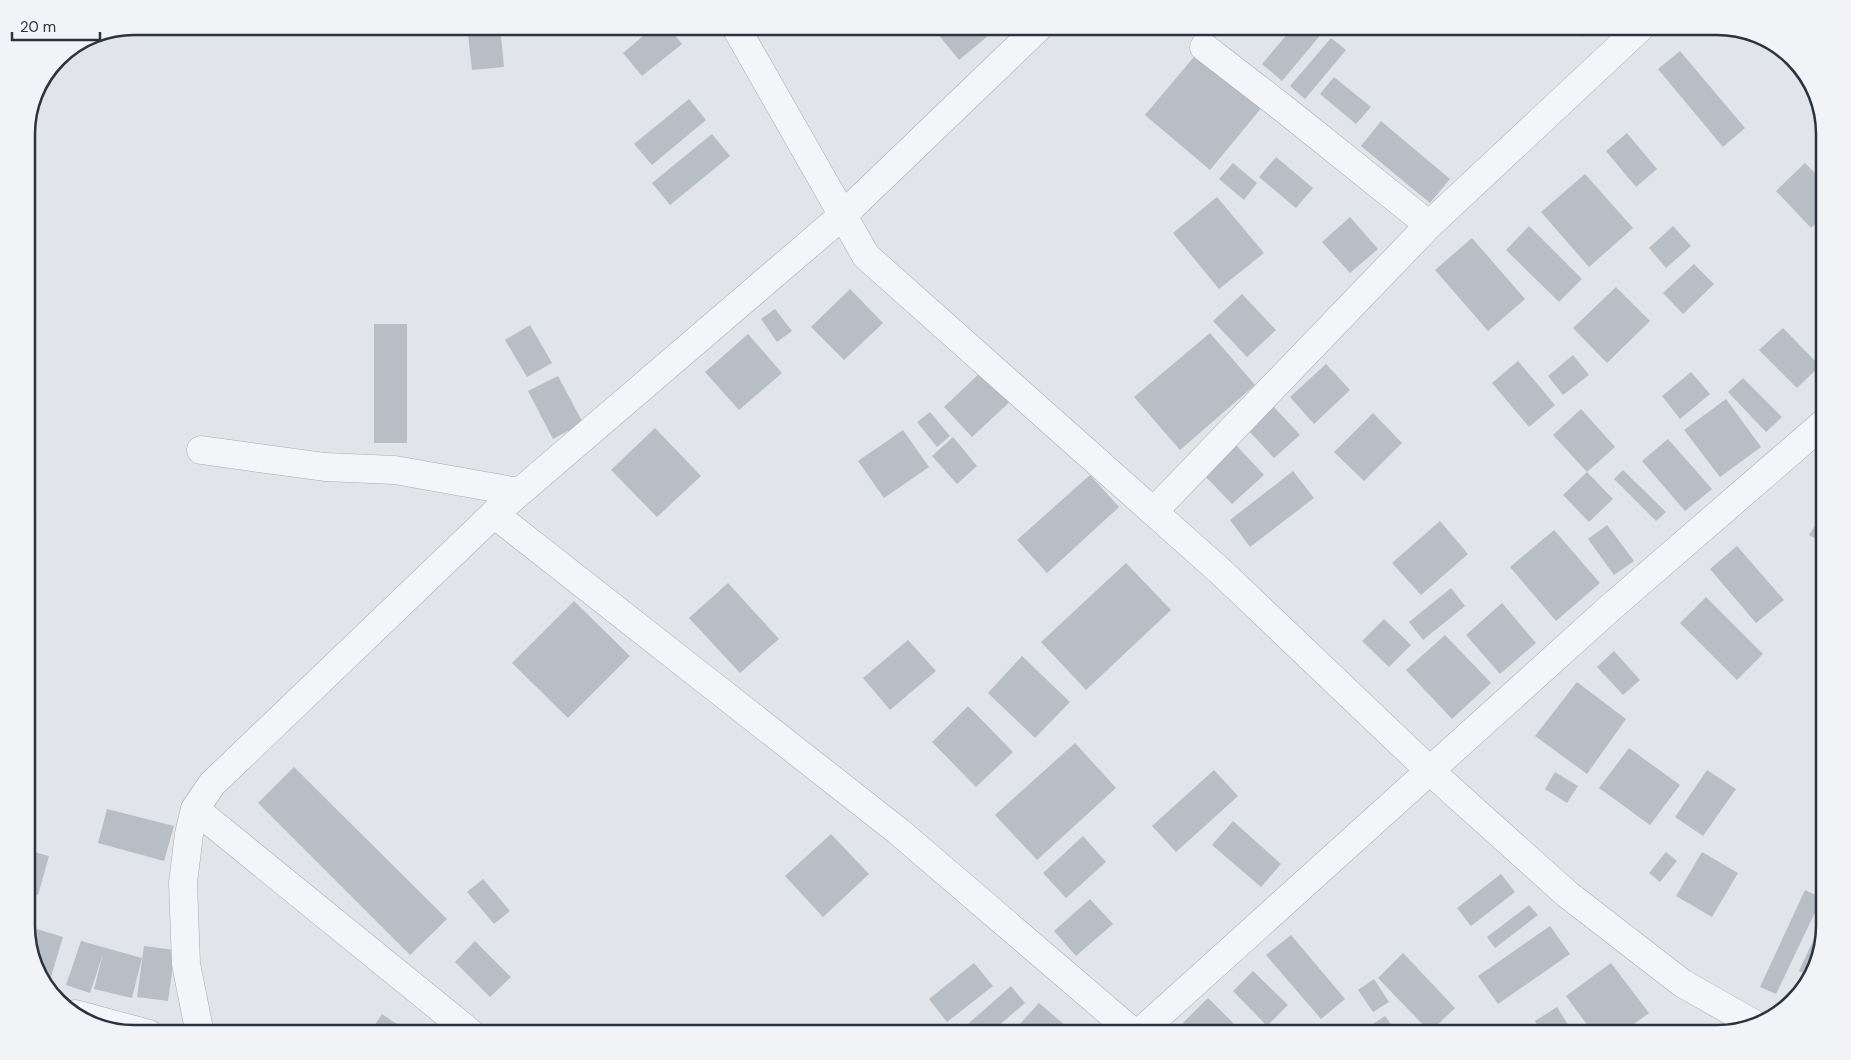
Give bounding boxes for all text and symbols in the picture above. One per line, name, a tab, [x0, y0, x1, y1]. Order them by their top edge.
scale bar	[12, 10, 100, 42]
text: 20 m	[20, 17, 56, 37]

